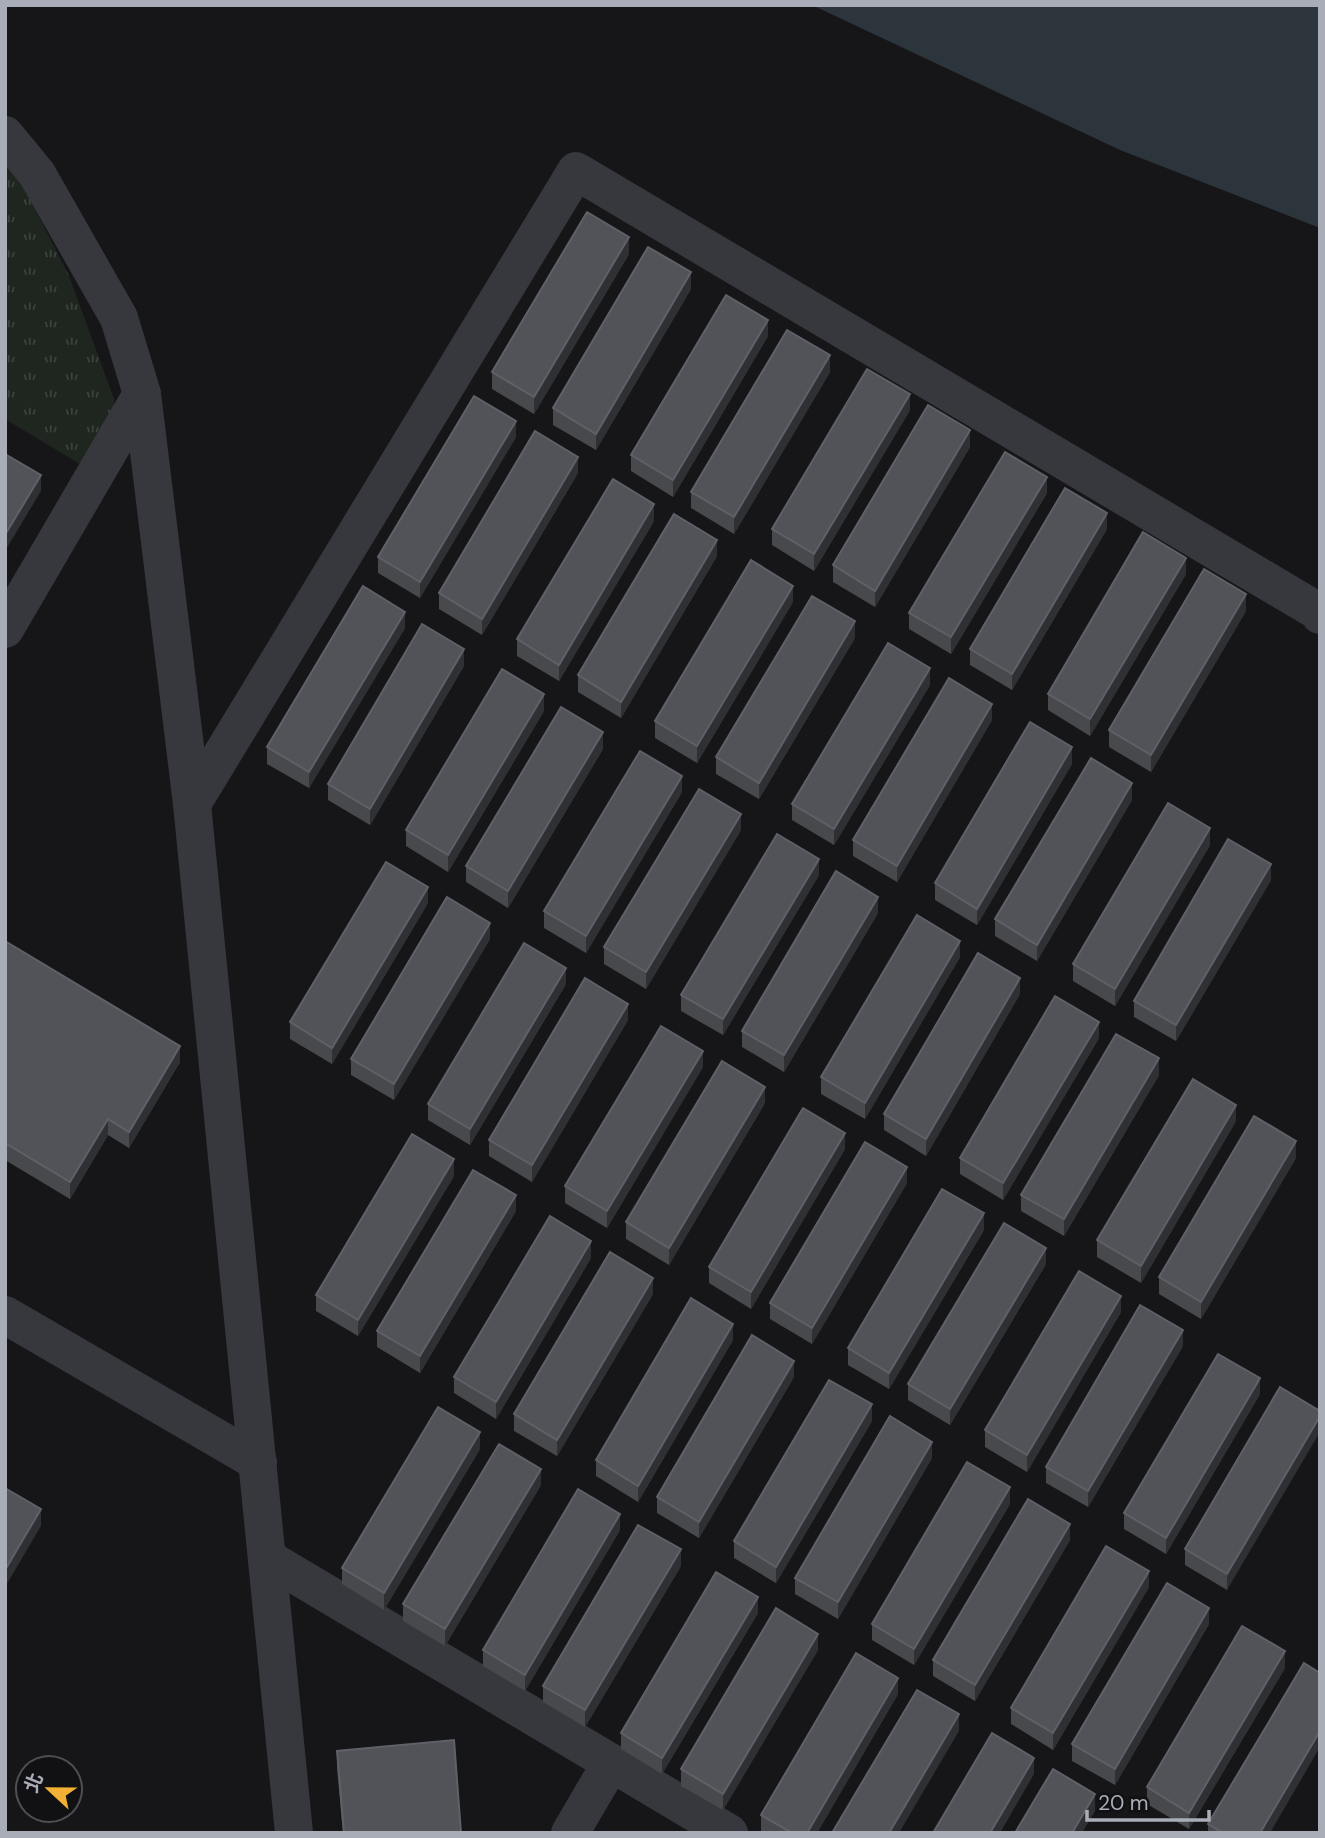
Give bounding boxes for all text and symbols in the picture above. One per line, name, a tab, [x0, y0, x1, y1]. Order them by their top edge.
north arrow	[14, 1754, 84, 1824]
text: 北	[19, 1769, 49, 1796]
scale bar	[1087, 1778, 1210, 1822]
text: 20 m	[1098, 1789, 1149, 1817]

